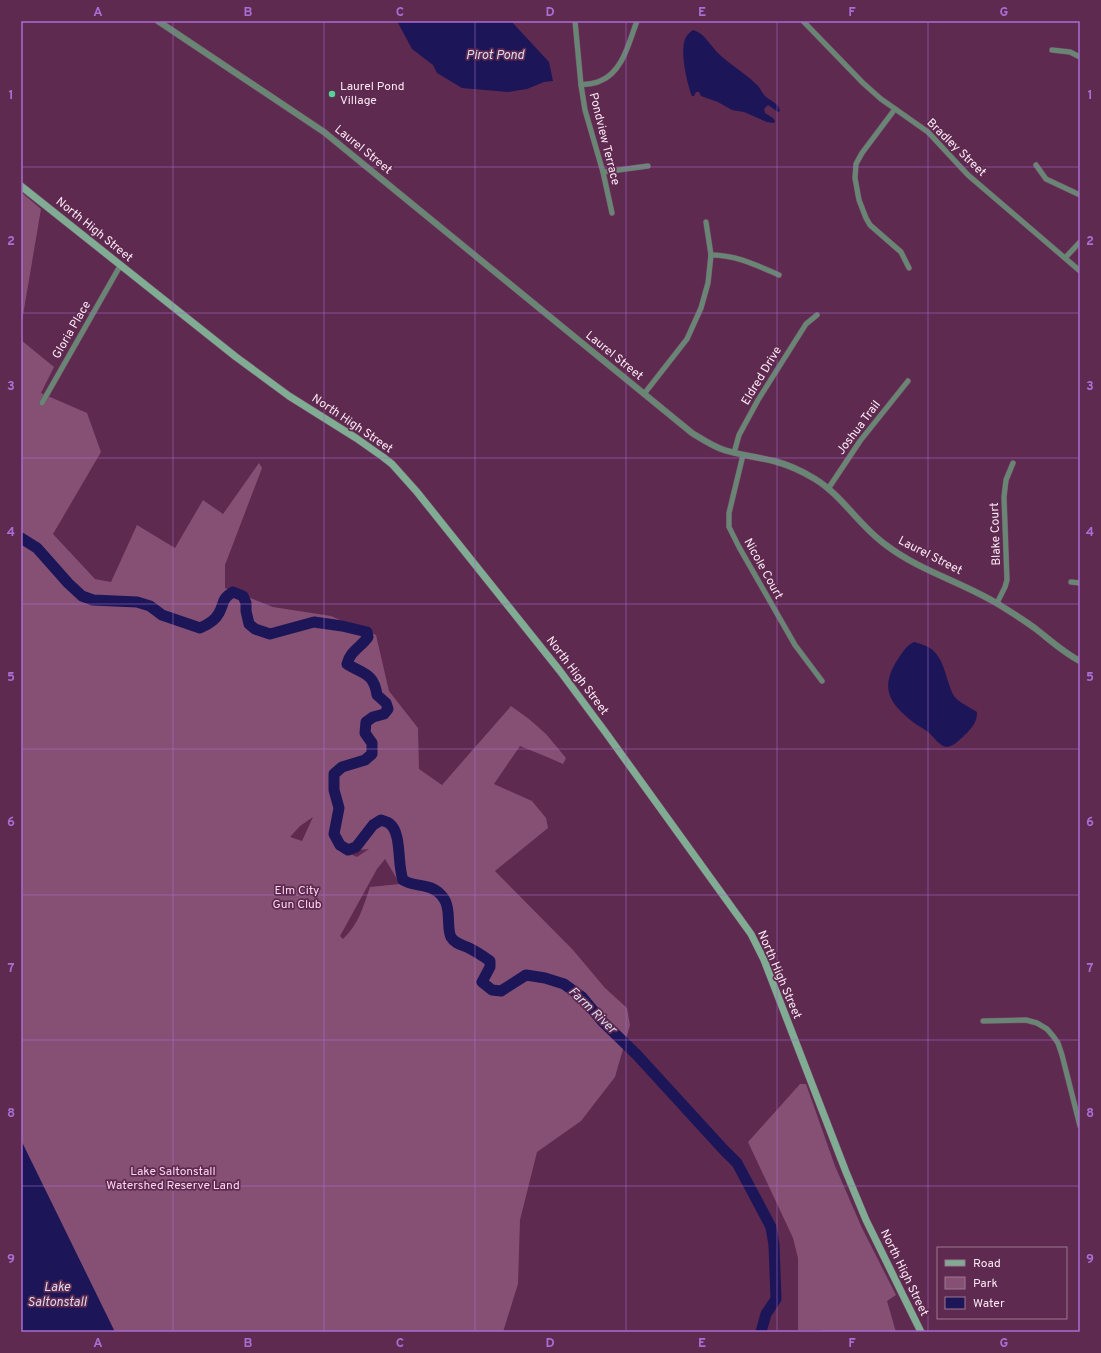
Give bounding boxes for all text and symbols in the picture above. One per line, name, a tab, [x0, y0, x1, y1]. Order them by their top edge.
text: A	[93, 5, 103, 21]
text: B	[244, 5, 253, 21]
text: C	[396, 5, 404, 21]
text: D	[545, 5, 555, 21]
text: E	[698, 5, 706, 21]
text: F	[848, 5, 856, 21]
text: G	[1000, 5, 1009, 21]
water label: Pirot Pond	[466, 48, 525, 64]
place label: Laurel Pond Village	[340, 79, 405, 109]
text: 1	[8, 88, 14, 104]
text: 1	[1087, 88, 1093, 104]
marker: Laurel Pond Village	[327, 89, 337, 99]
street label: Pondview Terrace	[585, 91, 623, 187]
street label: Bradley Street	[923, 115, 989, 181]
street label: Laurel Street	[331, 122, 395, 178]
street label: North High Street	[52, 194, 136, 266]
text: 2	[7, 234, 15, 250]
text: 2	[1086, 234, 1094, 250]
street label: Gloria Place	[49, 298, 95, 362]
street label: Laurel Street	[582, 328, 646, 384]
street label: Eldred Drive	[738, 344, 786, 408]
text: 3	[7, 379, 15, 395]
text: 3	[1086, 379, 1094, 395]
street label: North High Street	[308, 391, 396, 457]
street label: Joshua Trail	[833, 398, 885, 458]
street label: Blake Court	[987, 502, 1005, 566]
text: 4	[7, 525, 15, 541]
text: 4	[1086, 525, 1094, 541]
street label: Laurel Street	[895, 533, 965, 579]
street label: Nicole Court	[740, 536, 786, 602]
street label: North High Street	[542, 633, 612, 719]
text: 5	[7, 670, 15, 686]
text: 5	[1086, 670, 1094, 686]
text: 6	[7, 815, 15, 831]
text: 6	[1086, 815, 1094, 831]
park label: Elm City Gun Club	[272, 883, 322, 913]
street label: North High Street	[753, 928, 805, 1022]
text: 7	[8, 961, 15, 977]
text: 7	[1087, 961, 1094, 977]
water label: Farm River	[565, 984, 620, 1039]
text: 8	[7, 1106, 15, 1122]
text: 8	[1086, 1106, 1094, 1122]
park label: Lake Saltonstall Watershed Reserve Land	[106, 1164, 240, 1194]
street label: North High Street	[876, 1227, 932, 1319]
legend	[937, 1247, 1067, 1319]
text: 9	[7, 1252, 15, 1268]
text: 9	[1086, 1252, 1094, 1268]
text: Road	[973, 1256, 1001, 1272]
text: Park	[973, 1276, 998, 1292]
water label: Lake Saltonstall	[27, 1280, 87, 1311]
text: Water	[973, 1296, 1005, 1312]
text: A	[93, 1336, 103, 1352]
text: B	[244, 1336, 253, 1352]
text: C	[396, 1336, 404, 1352]
text: D	[545, 1336, 555, 1352]
text: E	[698, 1336, 706, 1352]
text: F	[848, 1336, 856, 1352]
text: G	[1000, 1336, 1009, 1352]

